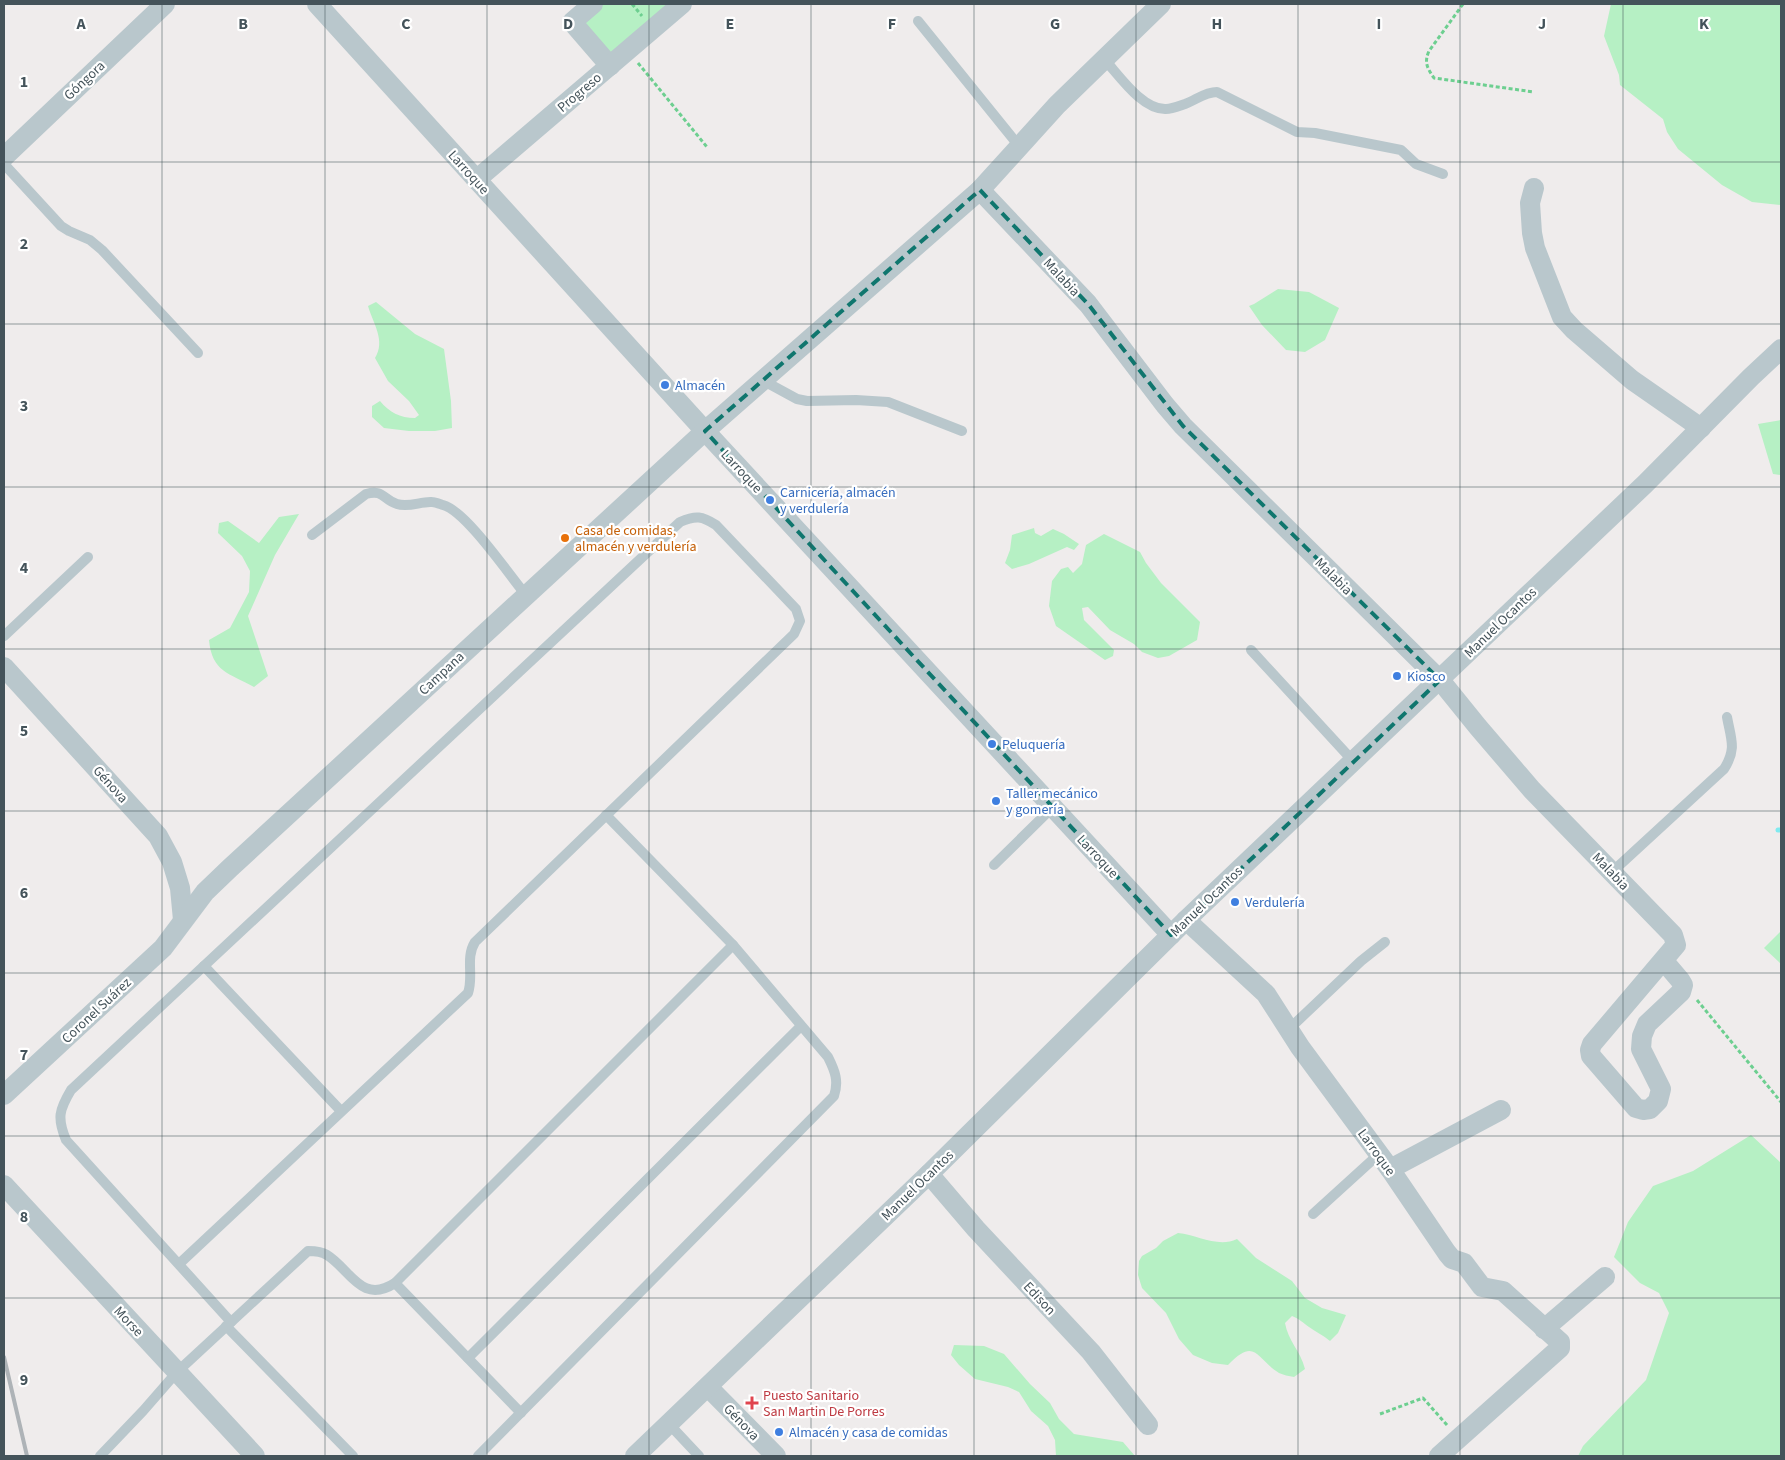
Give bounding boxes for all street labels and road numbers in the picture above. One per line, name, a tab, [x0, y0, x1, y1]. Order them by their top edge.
street label: Góngora	[60, 56, 110, 105]
street label: Progreso	[553, 68, 606, 117]
street label: Larroque	[443, 146, 494, 199]
street label: Malabia	[1038, 254, 1084, 301]
street label: Larroque	[716, 445, 767, 498]
street label: Malabia	[1310, 553, 1357, 600]
street label: Manuel Ocantos	[1460, 583, 1542, 663]
street label: Campana	[414, 647, 469, 700]
street label: Génova	[88, 762, 132, 808]
street label: Larroque	[1072, 830, 1123, 883]
street label: Malabia	[1587, 848, 1633, 895]
street label: Manuel Ocantos	[1166, 862, 1248, 942]
street label: Coronel Suárez	[57, 973, 136, 1048]
street label: Larroque	[1352, 1125, 1400, 1180]
street label: Manuel Ocantos	[877, 1146, 959, 1226]
street label: Edison	[1018, 1277, 1060, 1320]
street label: Morse	[109, 1302, 148, 1341]
street label: Génova	[719, 1400, 764, 1446]

